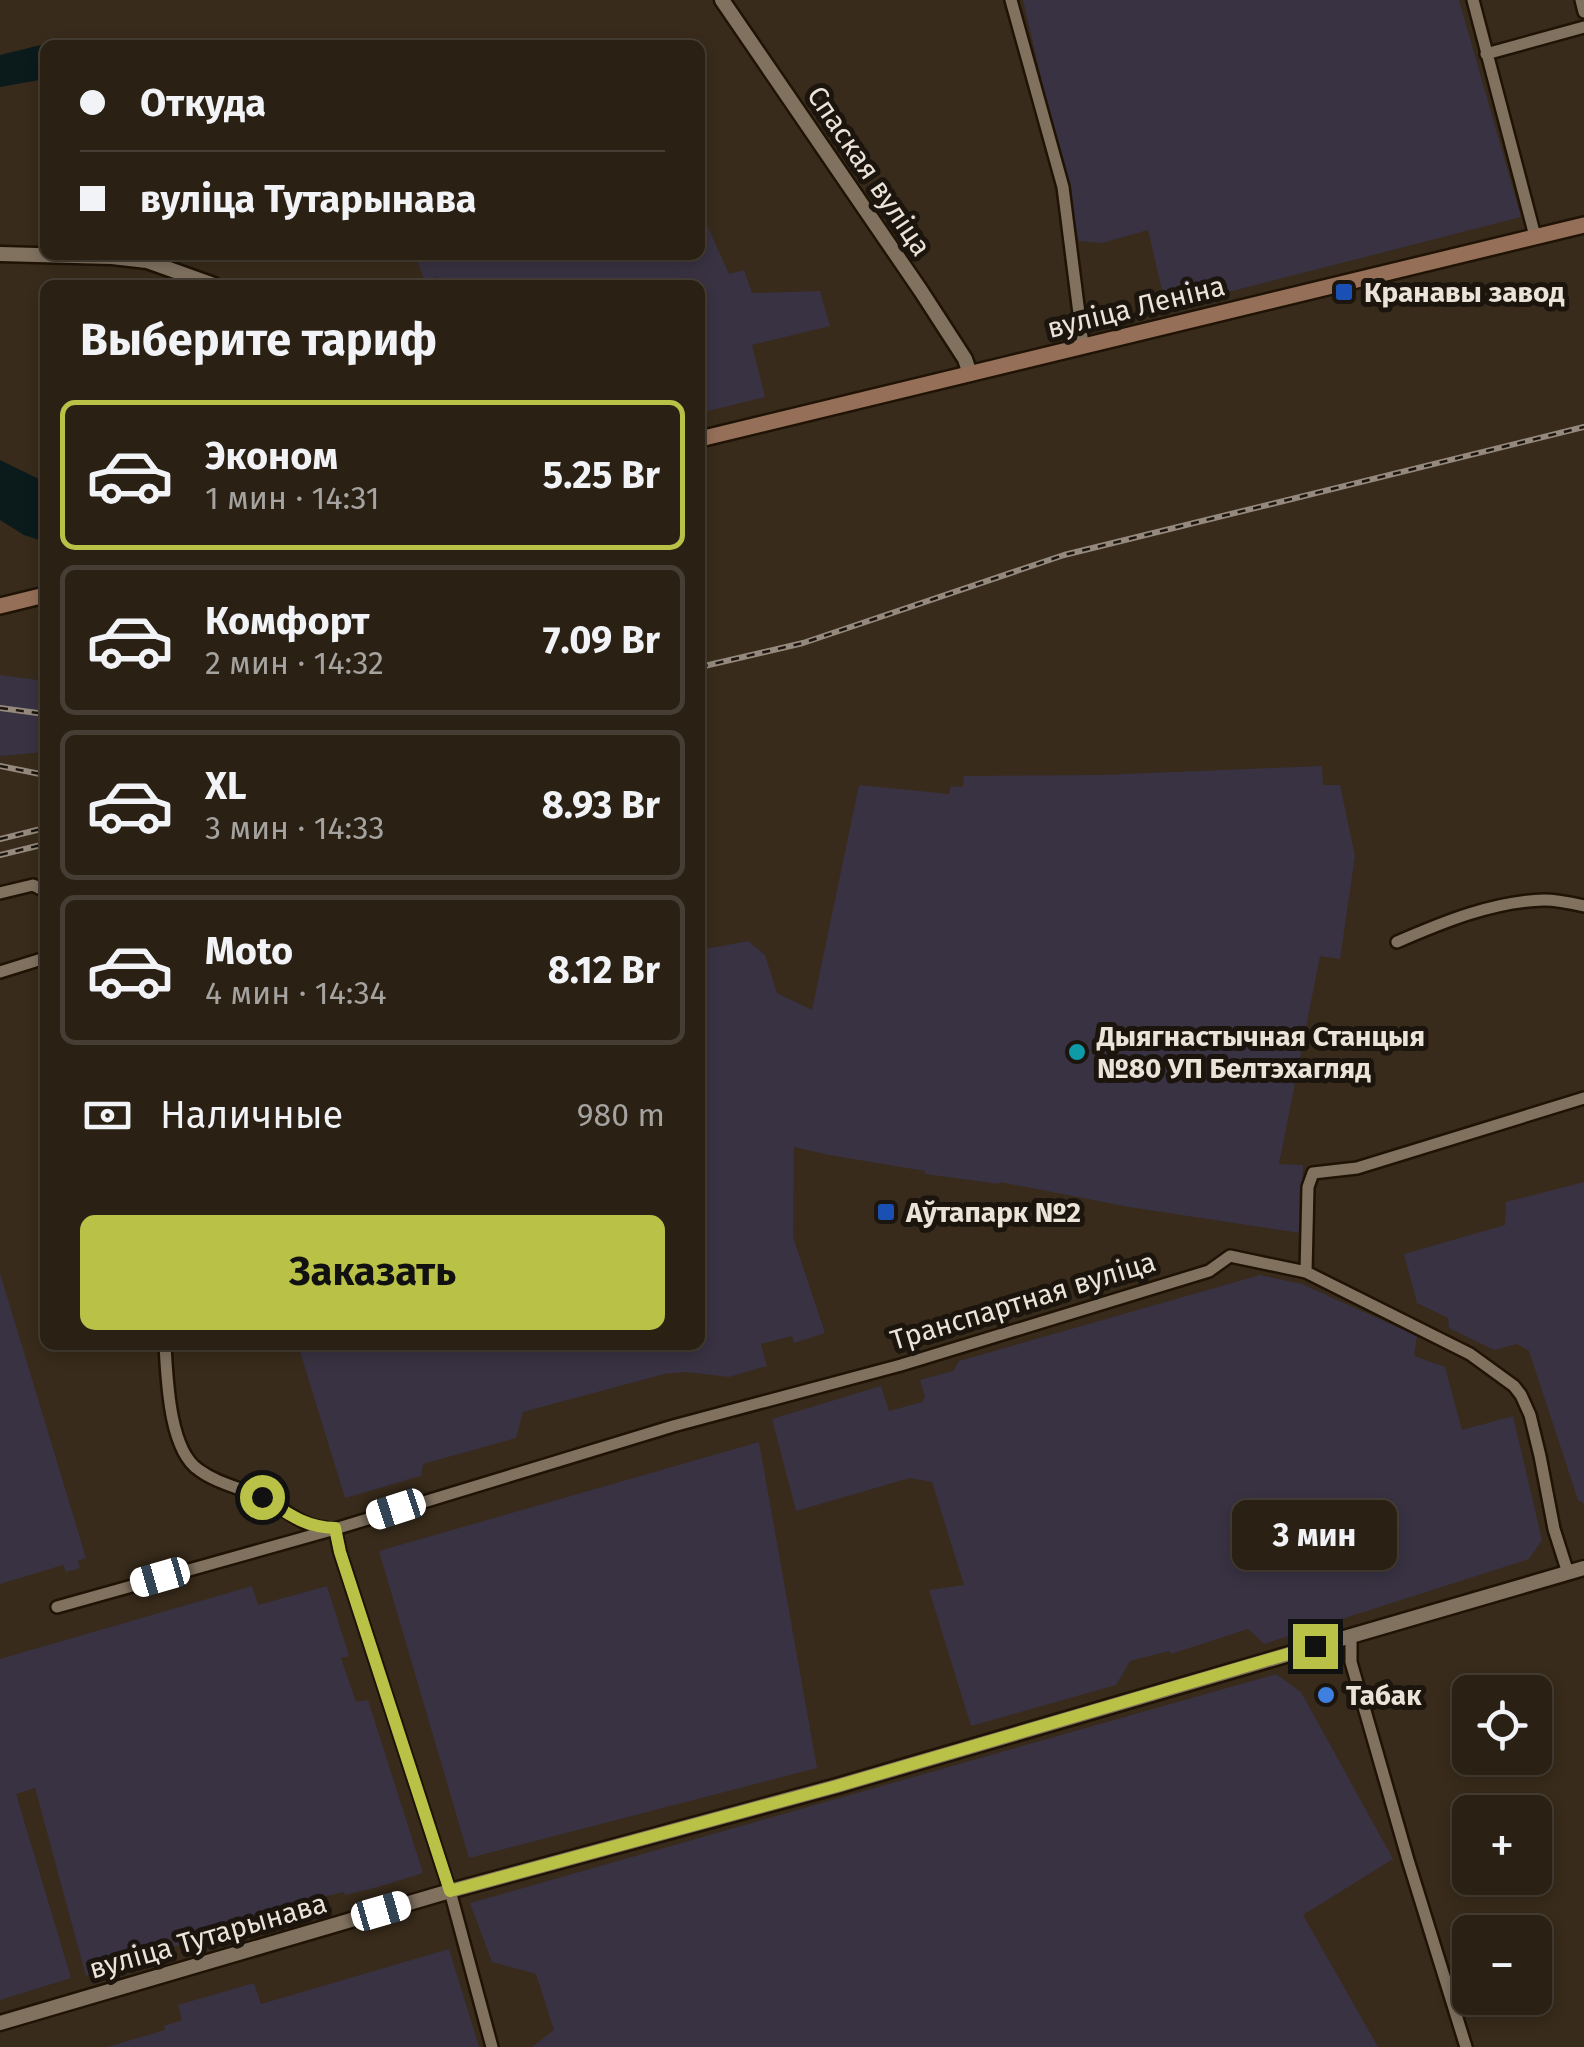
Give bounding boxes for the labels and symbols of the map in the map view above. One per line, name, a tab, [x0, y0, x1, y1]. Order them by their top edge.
street label: Спаская вуліца	[800, 80, 938, 262]
street label: вуліца Леніна	[1044, 269, 1228, 345]
place label: Кранавы завод	[1364, 276, 1565, 309]
marker: Кранавы завод	[1333, 281, 1355, 303]
place label: Дыягнастычная Станцыя №80 УП Белтэхагляд	[1096, 1020, 1425, 1085]
marker: Дыягнастычная Станцыя №80 УП Белтэхагляд	[1066, 1041, 1088, 1063]
place label: Аўтапарк №2	[905, 1196, 1081, 1229]
marker: Аўтапарк №2	[875, 1201, 897, 1223]
street label: Транспартная вуліца	[886, 1245, 1160, 1357]
route start	[240, 1475, 285, 1520]
car	[363, 1485, 429, 1533]
callout: 3 мин	[1232, 1501, 1398, 1571]
car	[127, 1554, 193, 1600]
route end	[1293, 1624, 1338, 1669]
place label: Табак	[1346, 1679, 1422, 1712]
marker: Табак	[1315, 1684, 1337, 1706]
street label: вуліца Тутарынава	[85, 1886, 331, 1986]
car	[348, 1888, 414, 1934]

